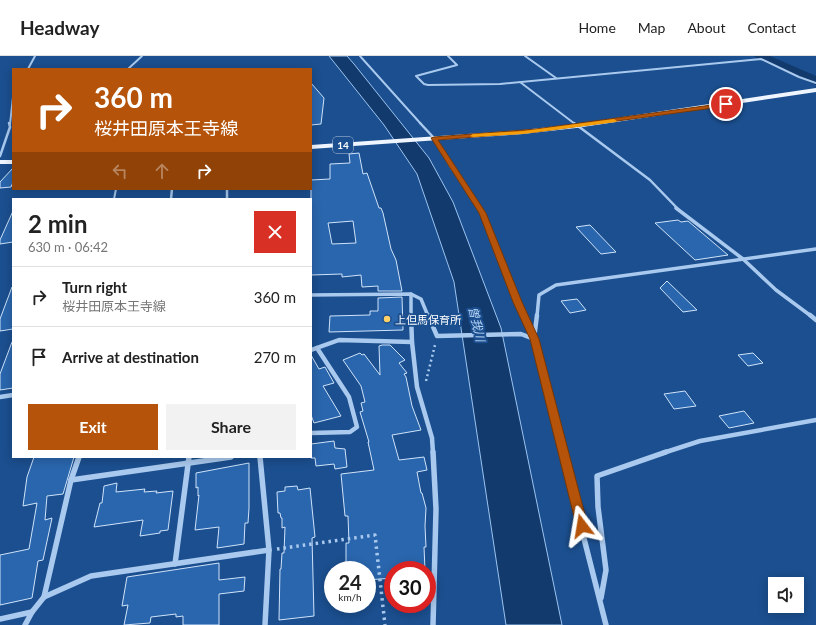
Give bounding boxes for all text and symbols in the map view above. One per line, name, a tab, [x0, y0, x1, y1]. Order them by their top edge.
text: Headway	[20, 16, 99, 39]
text: Home	[578, 19, 616, 36]
text: Map	[638, 19, 665, 36]
text: About	[687, 19, 725, 36]
text: Contact	[747, 19, 796, 36]
text: 360 m	[94, 80, 173, 114]
icon: right	[28, 84, 80, 136]
pin	[709, 87, 743, 121]
icon: arrive	[715, 93, 737, 115]
text: 桜井田原本王寺線	[94, 117, 238, 139]
road number: 14	[333, 137, 353, 153]
icon: left	[109, 160, 131, 182]
icon: ahead	[151, 160, 173, 182]
icon: right	[193, 160, 215, 182]
text: 2 min	[28, 209, 88, 238]
button: close	[254, 211, 296, 253]
text: 630 m · 06:42	[28, 239, 108, 255]
text: Turn right	[62, 278, 127, 296]
icon: right	[28, 286, 50, 308]
text: 360 m	[254, 288, 296, 306]
text: 桜井田原本王寺線	[62, 298, 166, 314]
water label: 曽我川	[466, 305, 489, 345]
place label: 上但馬保育所	[395, 313, 462, 326]
marker: 上但馬保育所	[382, 314, 392, 324]
icon: arrive	[28, 346, 50, 368]
text: Arrive at destination	[62, 348, 199, 366]
text: 270 m	[254, 348, 296, 366]
button: Exit	[28, 404, 158, 450]
button: Share	[166, 404, 296, 450]
position arrow	[561, 505, 603, 547]
speed limit sign: 30	[384, 561, 436, 613]
text: 24	[338, 570, 362, 594]
map controls	[768, 577, 804, 613]
button: sound	[768, 577, 804, 613]
text: km/h	[338, 591, 362, 603]

